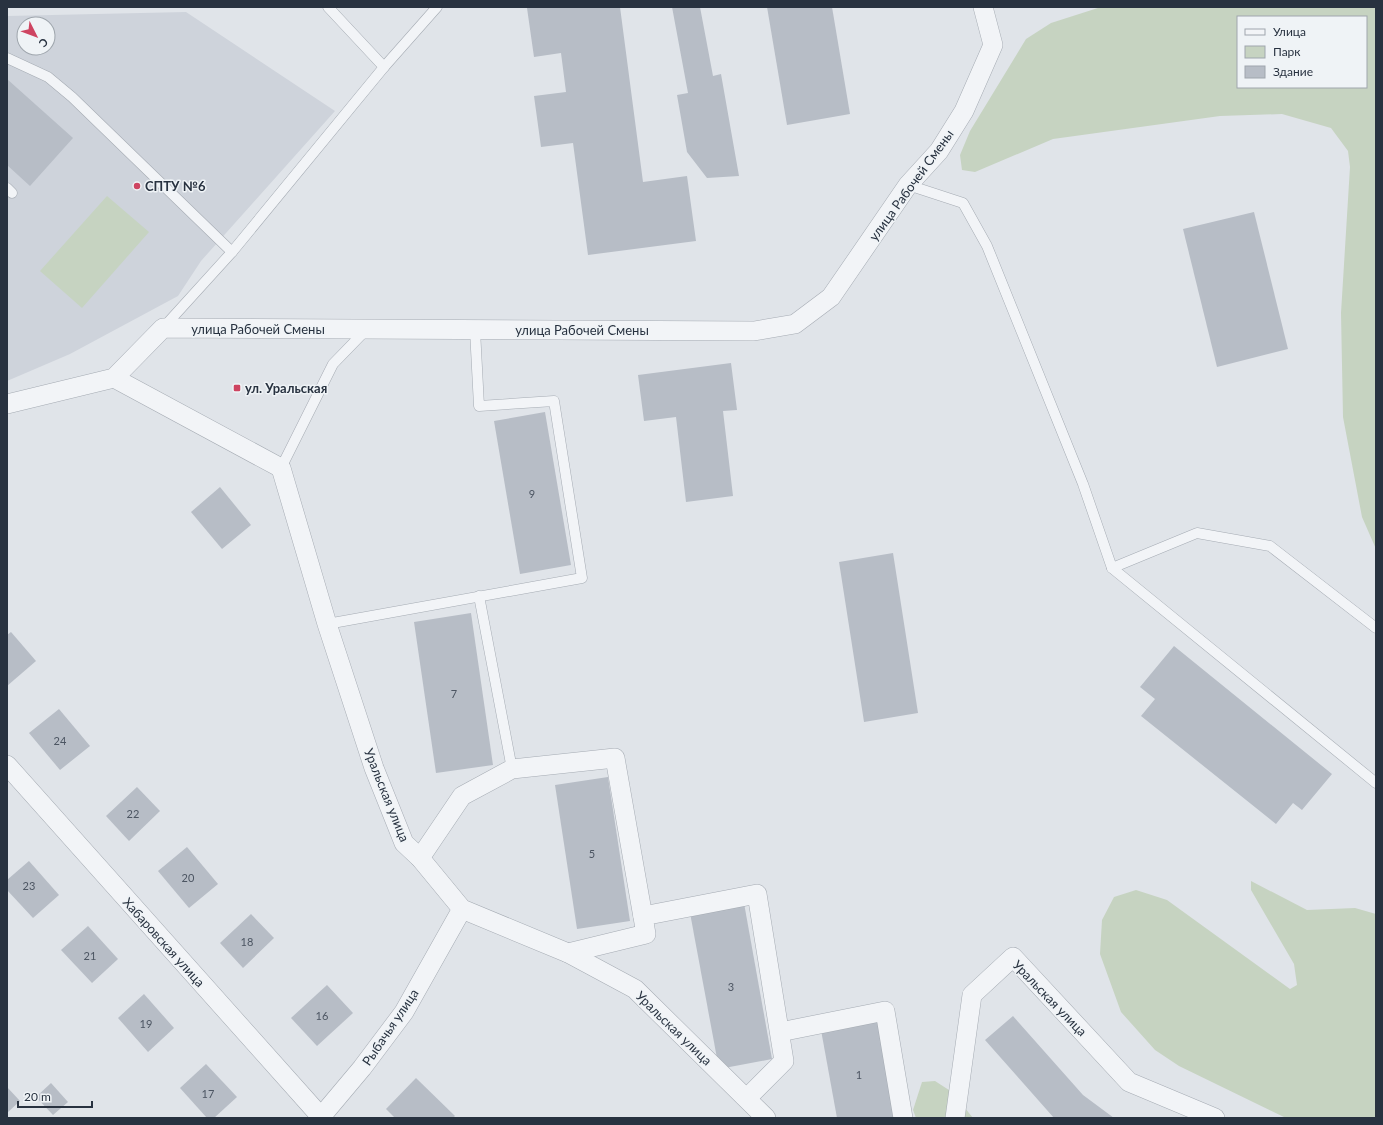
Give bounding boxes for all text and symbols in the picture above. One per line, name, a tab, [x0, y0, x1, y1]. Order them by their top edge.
north arrow	[16, 16, 56, 56]
legend	[1237, 16, 1367, 88]
text: Улица	[1273, 24, 1306, 39]
text: С	[36, 36, 51, 51]
text: Парк	[1273, 44, 1301, 59]
text: Здание	[1273, 64, 1313, 79]
street label: улица Рабочей Смены	[865, 126, 957, 244]
place label: СПТУ №6	[145, 178, 206, 194]
marker: СПТУ №6	[132, 181, 142, 191]
street label: улица Рабочей Смены	[191, 321, 325, 337]
street label: улица Рабочей Смены	[515, 322, 649, 338]
place label: ул. Уральская	[245, 380, 327, 396]
marker: ул. Уральская	[232, 383, 242, 393]
house number: 9	[529, 487, 535, 500]
house number: 7	[451, 687, 457, 700]
house number: 24	[54, 734, 67, 747]
street label: Уральская улица	[361, 746, 413, 844]
house number: 22	[127, 807, 139, 820]
house number: 5	[589, 847, 595, 860]
house number: 20	[182, 871, 195, 884]
house number: 23	[23, 879, 35, 892]
street label: Хабаровская улица	[120, 894, 208, 990]
house number: 18	[241, 935, 253, 948]
house number: 21	[84, 949, 96, 962]
street label: Уральская улица	[1010, 957, 1090, 1039]
house number: 3	[728, 980, 734, 993]
street label: Рыбачья улица	[358, 986, 422, 1068]
street label: Уральская улица	[633, 988, 715, 1068]
house number: 16	[316, 1009, 328, 1022]
house number: 19	[140, 1017, 152, 1030]
house number: 1	[856, 1068, 862, 1081]
scale bar	[18, 1083, 92, 1109]
house number: 17	[202, 1087, 214, 1100]
text: 20 m	[24, 1089, 51, 1104]

